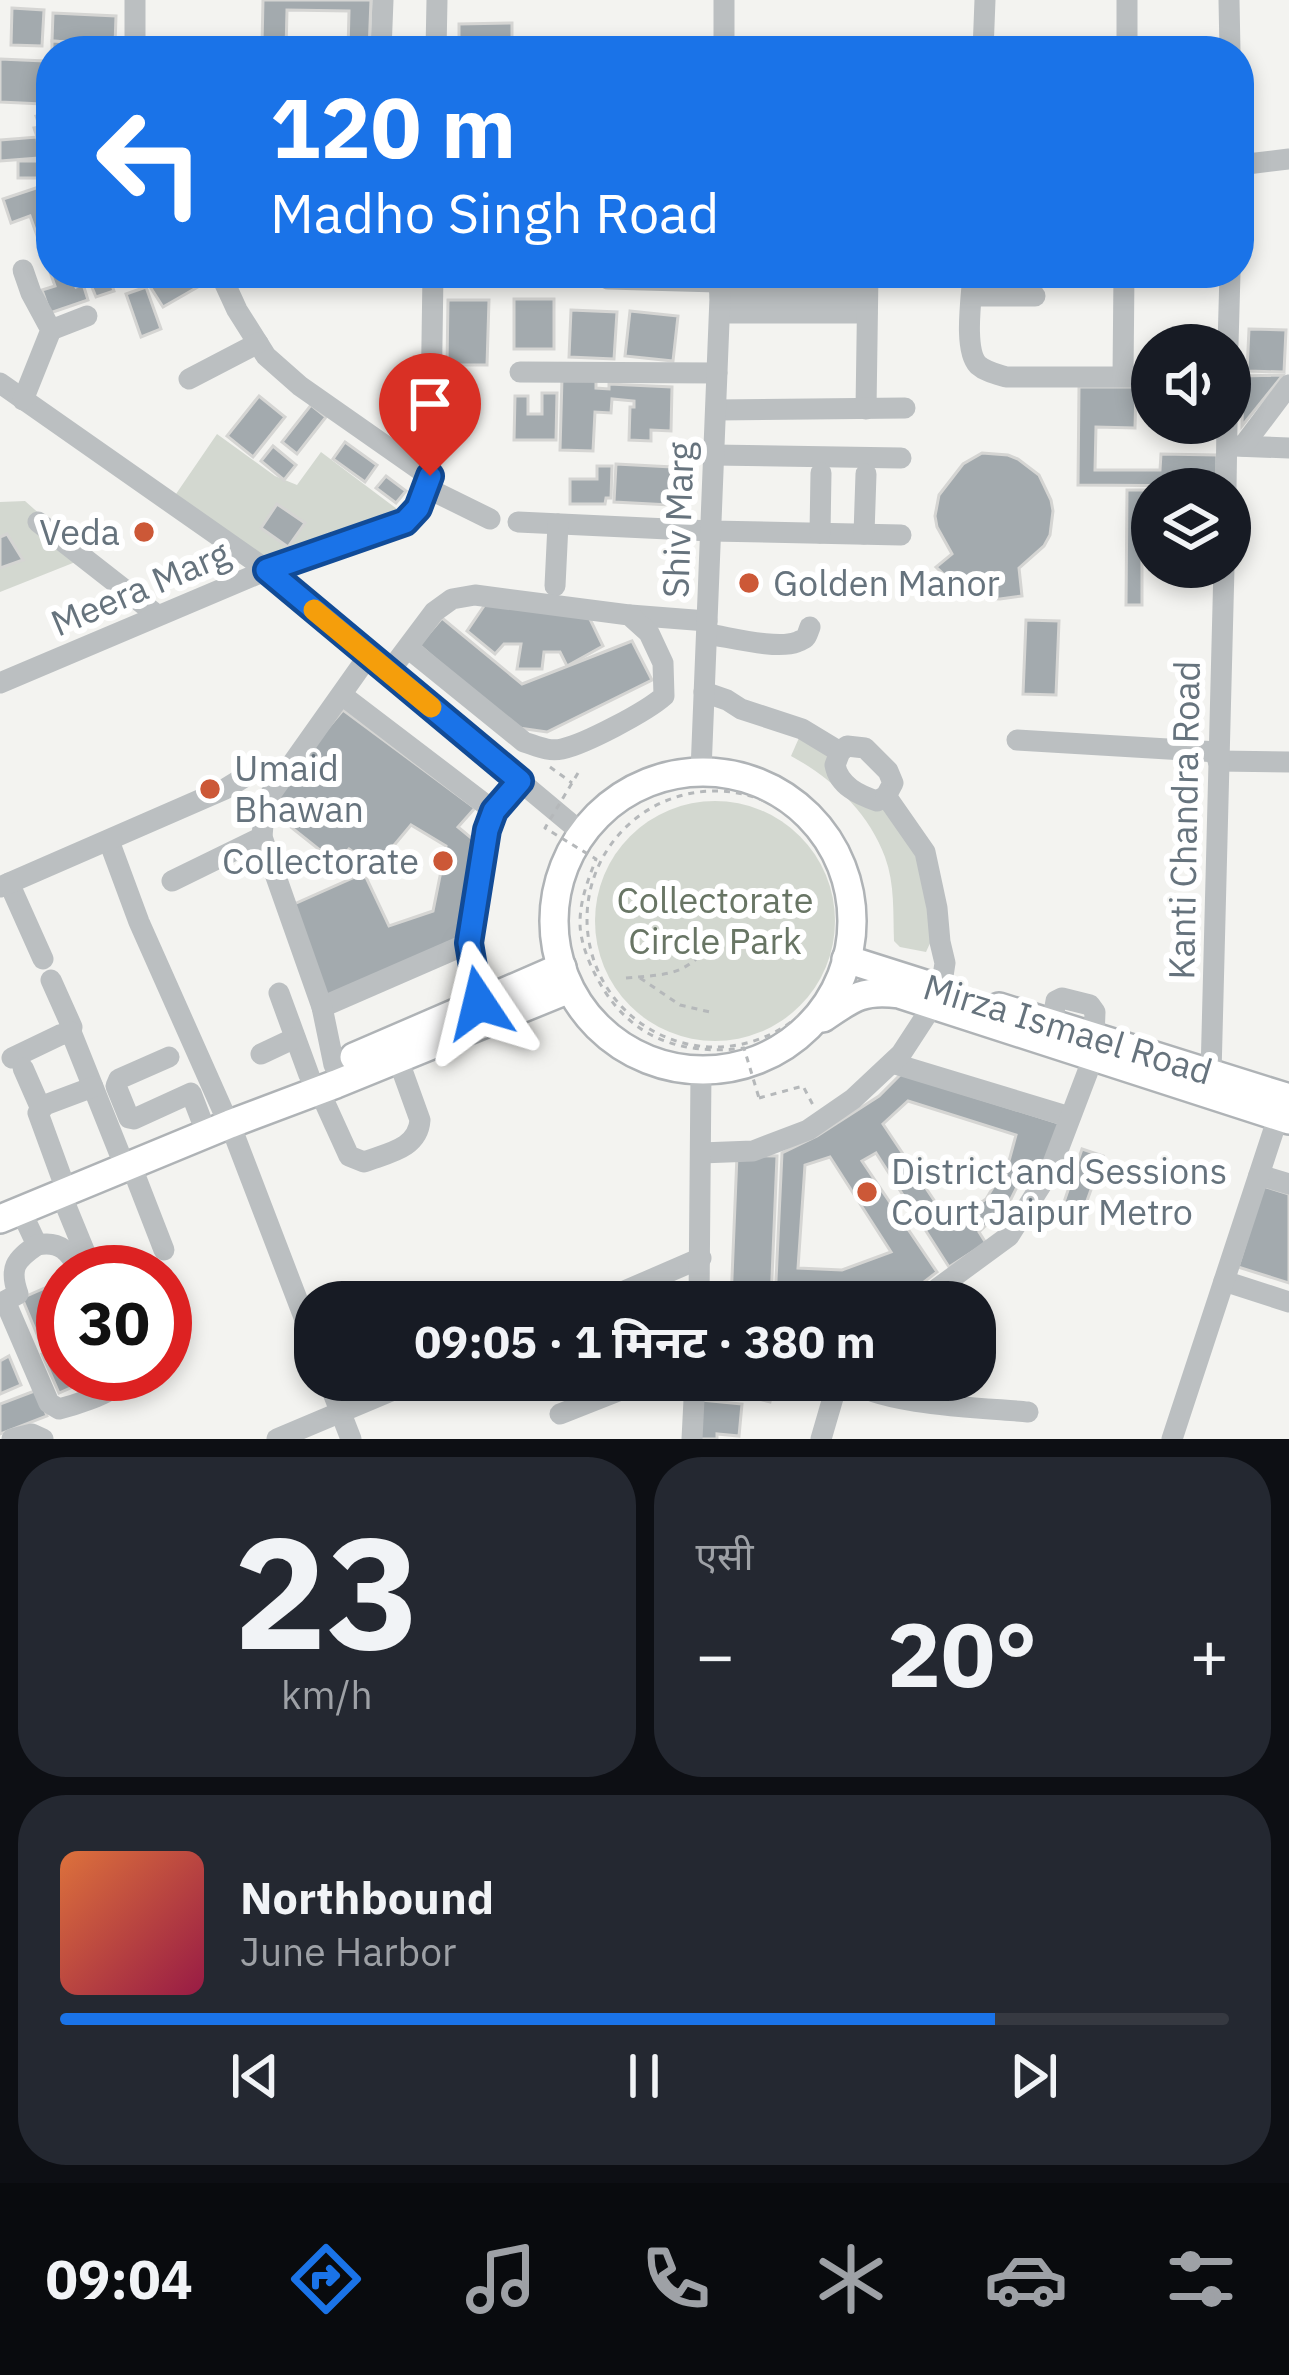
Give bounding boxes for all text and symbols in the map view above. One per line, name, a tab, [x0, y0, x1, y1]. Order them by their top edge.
text: 120 m	[270, 72, 516, 181]
icon: left	[72, 84, 228, 240]
text: Madho Singh Road	[270, 178, 719, 248]
map controls	[1131, 324, 1251, 588]
button: sound	[1131, 324, 1251, 444]
pin	[379, 353, 481, 476]
icon: arrive	[397, 371, 463, 437]
street label: Shiv Marg	[651, 441, 704, 599]
button: layers	[1131, 468, 1251, 588]
place label: Veda	[39, 508, 120, 555]
marker: Veda	[131, 519, 157, 545]
street label: Meera Marg	[43, 529, 236, 646]
place label: Golden Manor	[773, 559, 1000, 606]
marker: Golden Manor	[736, 570, 762, 596]
street label: Kanti Chandra Road	[1157, 660, 1210, 980]
place label: Umaid Bhawan	[234, 744, 364, 832]
marker: Umaid Bhawan	[197, 776, 223, 802]
place label: Collectorate	[222, 837, 419, 884]
marker: Collectorate	[430, 848, 456, 874]
park label: Collectorate Circle Park	[617, 876, 814, 964]
position arrow	[416, 940, 542, 1066]
street label: Mirza Ismael Road	[918, 962, 1218, 1095]
place label: District and Sessions Court Jaipur Metro	[891, 1147, 1227, 1235]
marker: District and Sessions Court Jaipur Metro	[854, 1179, 880, 1205]
speed limit sign: 30	[36, 1245, 192, 1401]
text: 09:05 · 1 मिनट · 380 m	[414, 1312, 876, 1370]
text: 23	[233, 1489, 420, 1692]
text: एसी	[696, 1530, 754, 1581]
text: 20°	[887, 1595, 1037, 1712]
text: −	[696, 1611, 735, 1697]
text: +	[1189, 1611, 1229, 1697]
text: km/h	[281, 1669, 373, 1720]
text: Northbound	[240, 1868, 494, 1926]
text: June Harbor	[240, 1926, 456, 1977]
icon: previous	[222, 2043, 288, 2109]
icon: pause	[611, 2043, 677, 2109]
icon: next	[1001, 2043, 1067, 2109]
icon: directions	[284, 2237, 368, 2321]
icon: music	[459, 2237, 543, 2321]
icon: phone	[634, 2237, 718, 2321]
icon: climate	[809, 2237, 893, 2321]
icon: car	[984, 2237, 1068, 2321]
icon: filters	[1159, 2237, 1243, 2321]
text: 09:04	[46, 2244, 193, 2314]

